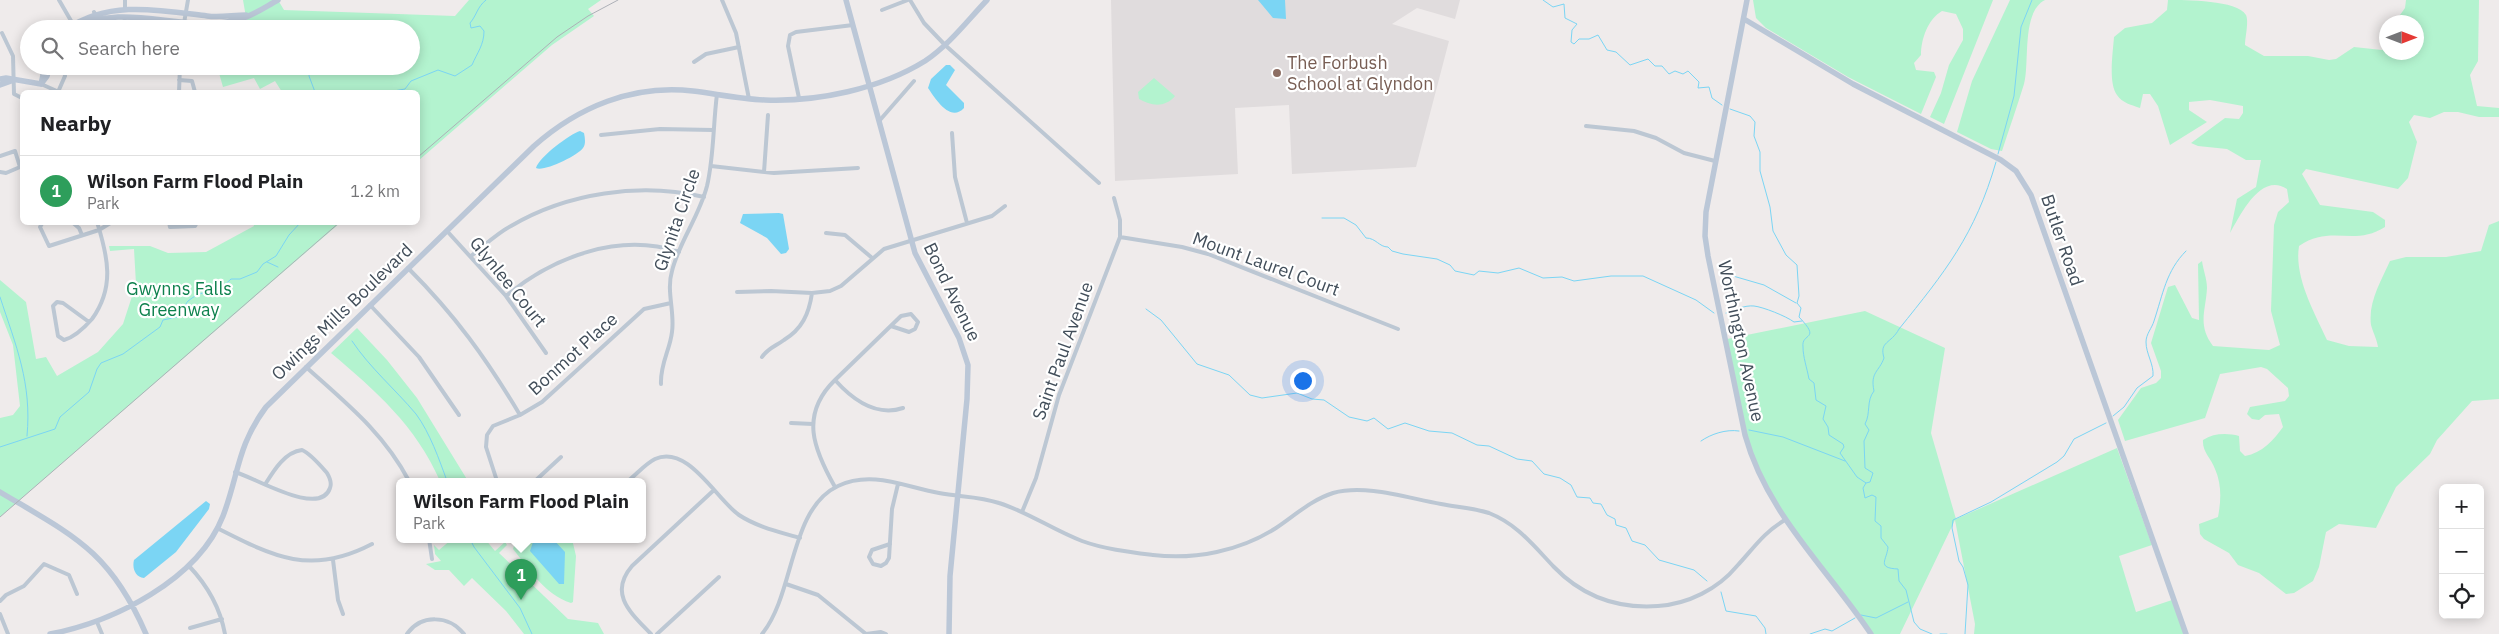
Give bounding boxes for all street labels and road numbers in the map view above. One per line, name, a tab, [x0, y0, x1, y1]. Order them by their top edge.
street label: Glynita Circle	[648, 165, 705, 274]
street label: Butler Road	[2036, 191, 2089, 289]
street label: Mount Laurel Court	[1190, 226, 1343, 301]
street label: Glynlee Court	[465, 232, 552, 332]
street label: Owings Mills Boulevard	[266, 238, 417, 385]
street label: Bond Avenue	[919, 239, 986, 345]
street label: Worthington Avenue	[1713, 258, 1770, 424]
street label: Saint Paul Avenue	[1027, 279, 1098, 423]
street label: Bonmot Place	[523, 307, 622, 400]

